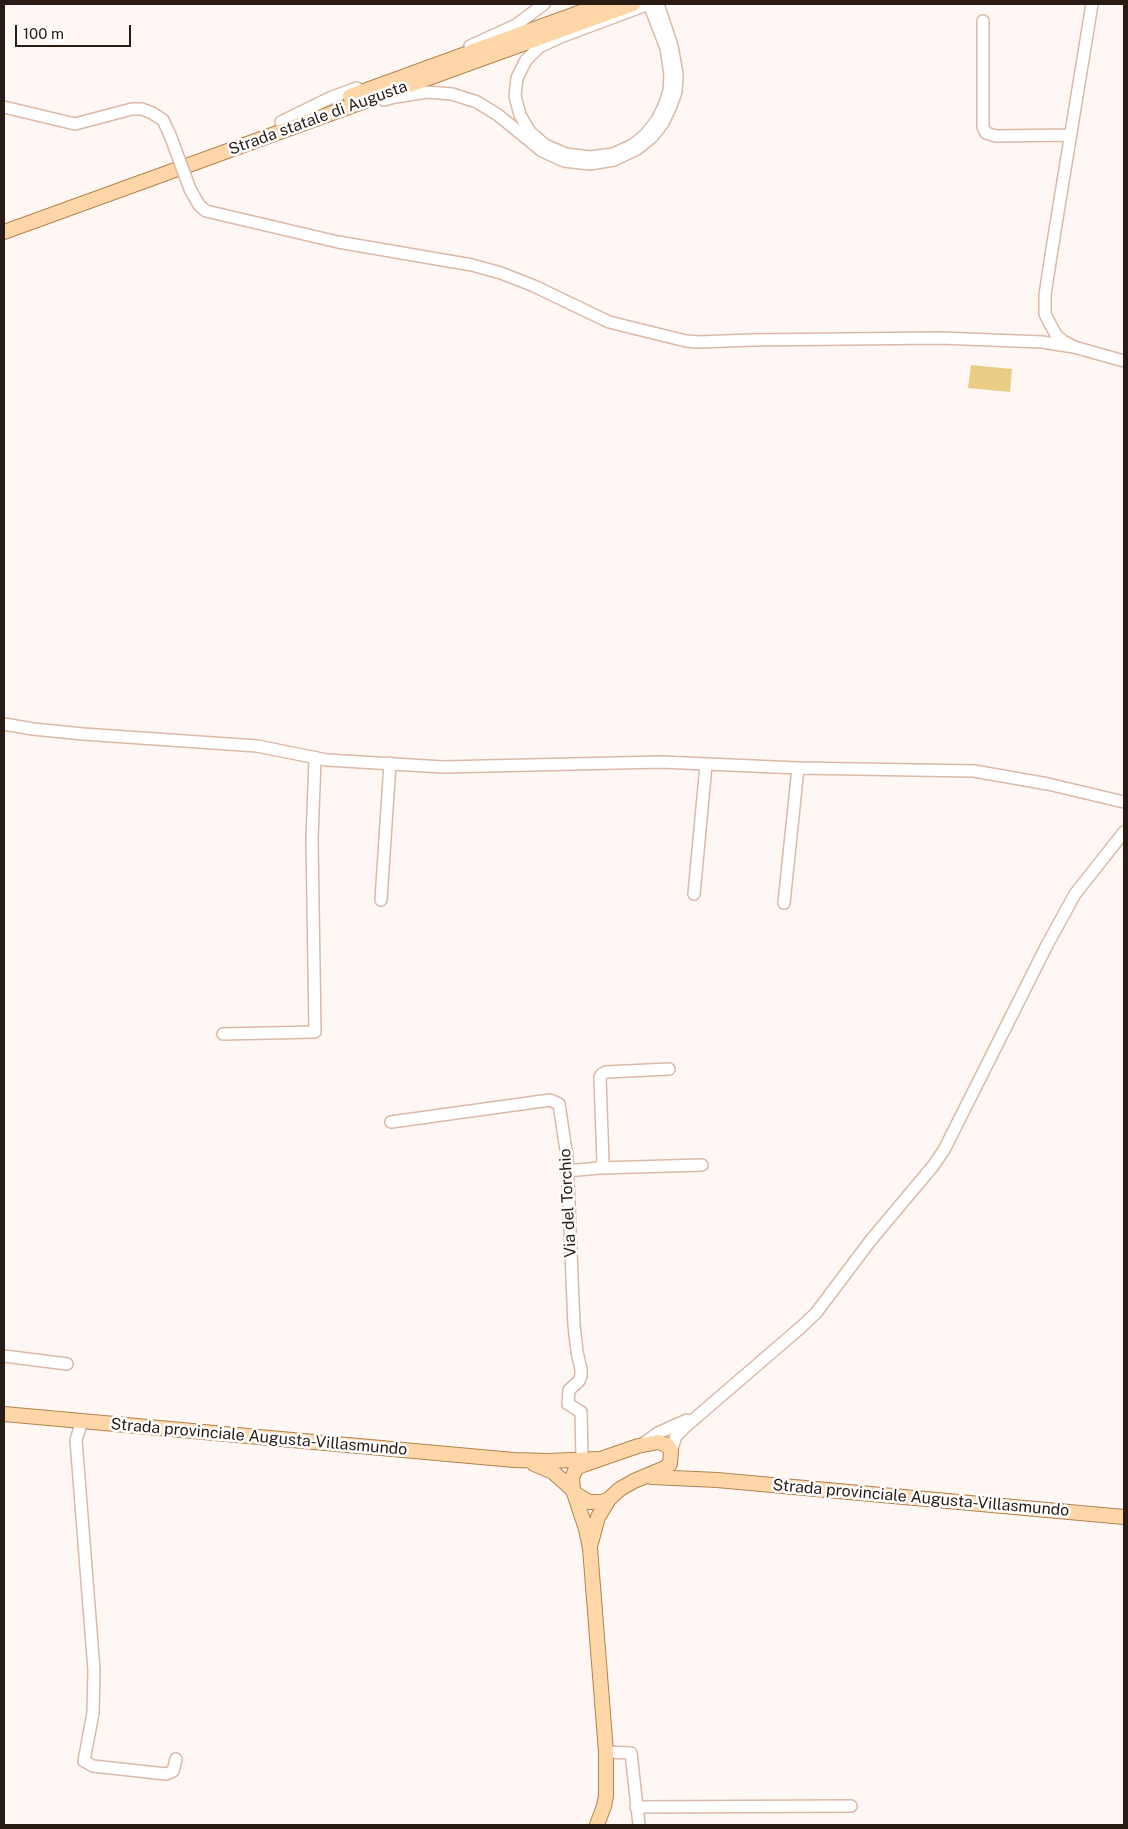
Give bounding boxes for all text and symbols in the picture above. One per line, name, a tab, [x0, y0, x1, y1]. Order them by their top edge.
scale bar	[18, 15, 134, 47]
text: 100 m	[23, 25, 64, 42]
street label: Strada statale di Augusta	[226, 77, 410, 159]
street label: Via del Torchio	[556, 1148, 580, 1258]
street label: Strada provinciale Augusta-Villasmundo	[110, 1414, 408, 1460]
street label: Strada provinciale Augusta-Villasmundo	[772, 1475, 1070, 1521]

